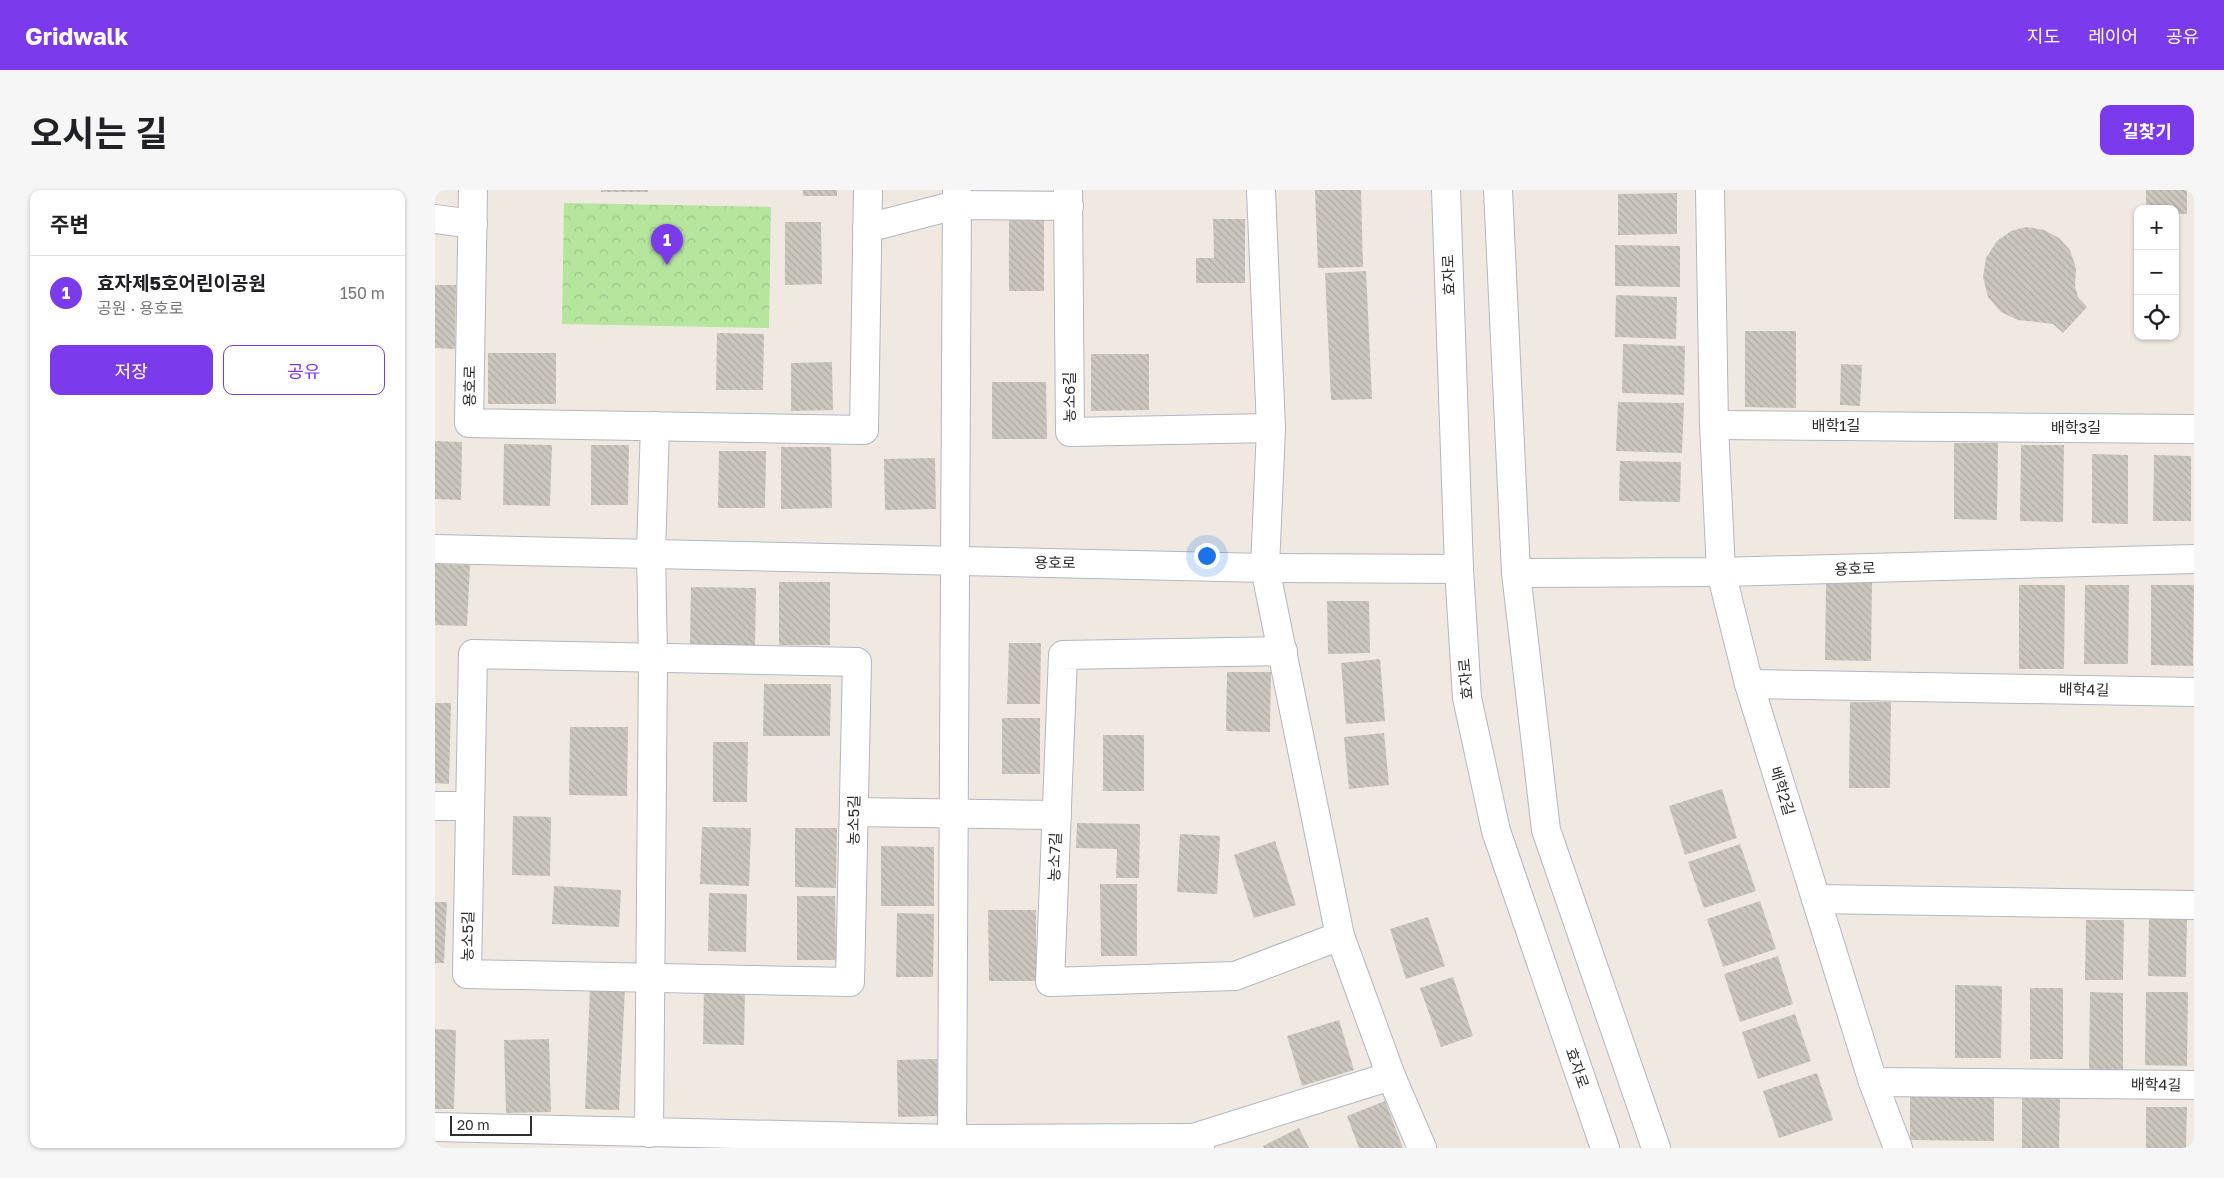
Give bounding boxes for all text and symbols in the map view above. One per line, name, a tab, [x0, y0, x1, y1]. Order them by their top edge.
text: Gridwalk	[25, 21, 129, 50]
text: 지도	[2027, 25, 2060, 47]
text: 레이어	[2088, 25, 2138, 47]
text: 공유	[2166, 25, 2199, 47]
button: 길찾기	[2100, 105, 2194, 155]
text: 오시는 길	[30, 112, 168, 154]
map controls	[2134, 205, 2179, 340]
button: +	[2134, 205, 2179, 250]
text: 주변	[50, 211, 89, 237]
pin: 1	[651, 224, 683, 265]
button: −	[2134, 250, 2179, 295]
street label: 효자로	[1438, 254, 1458, 296]
text: 효자제5호어린이공원	[97, 271, 266, 294]
text: 1	[62, 283, 70, 303]
text: 150 m	[340, 283, 385, 303]
button: locate	[2134, 295, 2179, 340]
text: 공원 · 용호로	[97, 298, 183, 318]
button: 저장	[50, 345, 213, 395]
button: 공유	[223, 345, 385, 395]
street label: 용호로	[460, 365, 478, 407]
street label: 농소6길	[1060, 372, 1078, 422]
street label: 배학1길	[1812, 416, 1860, 434]
street label: 배학3길	[2051, 418, 2101, 436]
your location	[1194, 543, 1220, 569]
street label: 용호로	[1034, 553, 1076, 571]
street label: 용호로	[1834, 558, 1876, 578]
street label: 효자로	[1454, 658, 1476, 700]
street label: 배학4길	[2059, 680, 2109, 698]
street label: 배학2길	[1767, 764, 1799, 817]
street label: 농소5길	[844, 795, 862, 845]
street label: 농소7길	[1044, 832, 1064, 882]
street label: 농소5길	[458, 911, 476, 961]
street label: 효자로	[1563, 1045, 1593, 1090]
street label: 배학4길	[2131, 1075, 2181, 1093]
scale bar	[450, 1113, 533, 1136]
text: 20 m	[457, 1116, 490, 1133]

